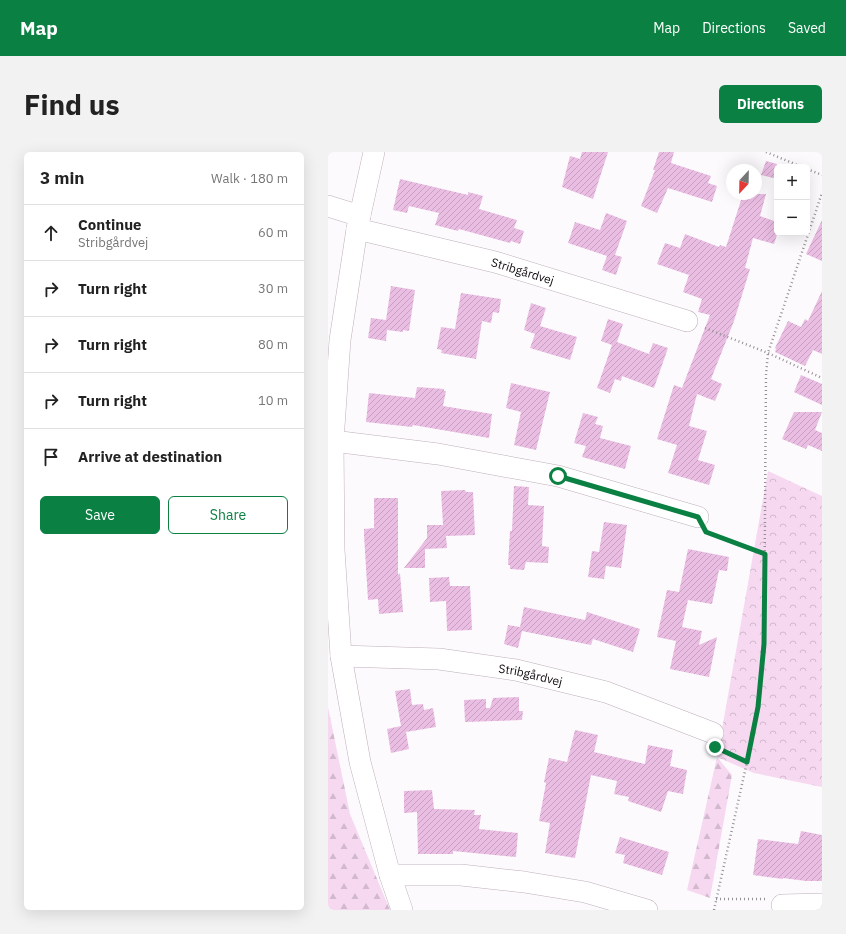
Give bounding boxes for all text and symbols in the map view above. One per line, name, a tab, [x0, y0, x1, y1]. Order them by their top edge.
text: Map	[20, 16, 58, 40]
text: Map	[653, 19, 680, 37]
text: Directions	[702, 19, 766, 37]
text: Saved	[788, 19, 826, 37]
button: Directions	[719, 85, 822, 123]
text: Find us	[24, 86, 120, 123]
north arrow	[726, 164, 762, 200]
map controls	[774, 164, 810, 236]
button: +	[774, 164, 810, 200]
text: 3 min	[40, 167, 84, 189]
text: Walk · 180 m	[211, 170, 288, 187]
button: −	[774, 200, 810, 236]
text: Continue	[78, 215, 142, 234]
icon: ahead	[40, 222, 62, 244]
text: 60 m	[258, 224, 288, 241]
text: Stribgårdvej	[78, 234, 148, 251]
street label: Stribgårdvej	[490, 254, 556, 287]
icon: right	[40, 278, 62, 300]
text: Turn right	[78, 279, 147, 298]
text: 30 m	[258, 280, 288, 297]
icon: right	[40, 334, 62, 356]
text: Turn right	[78, 335, 147, 354]
text: 80 m	[258, 336, 288, 353]
icon: right	[40, 390, 62, 412]
text: Turn right	[78, 391, 147, 410]
text: 10 m	[258, 392, 288, 409]
icon: arrive	[40, 446, 62, 468]
text: Arrive at destination	[78, 447, 222, 466]
route start	[549, 467, 567, 485]
button: Save	[40, 496, 160, 534]
button: Share	[168, 496, 288, 534]
street label: Stribgårdvej	[498, 660, 564, 689]
route end	[706, 738, 724, 756]

